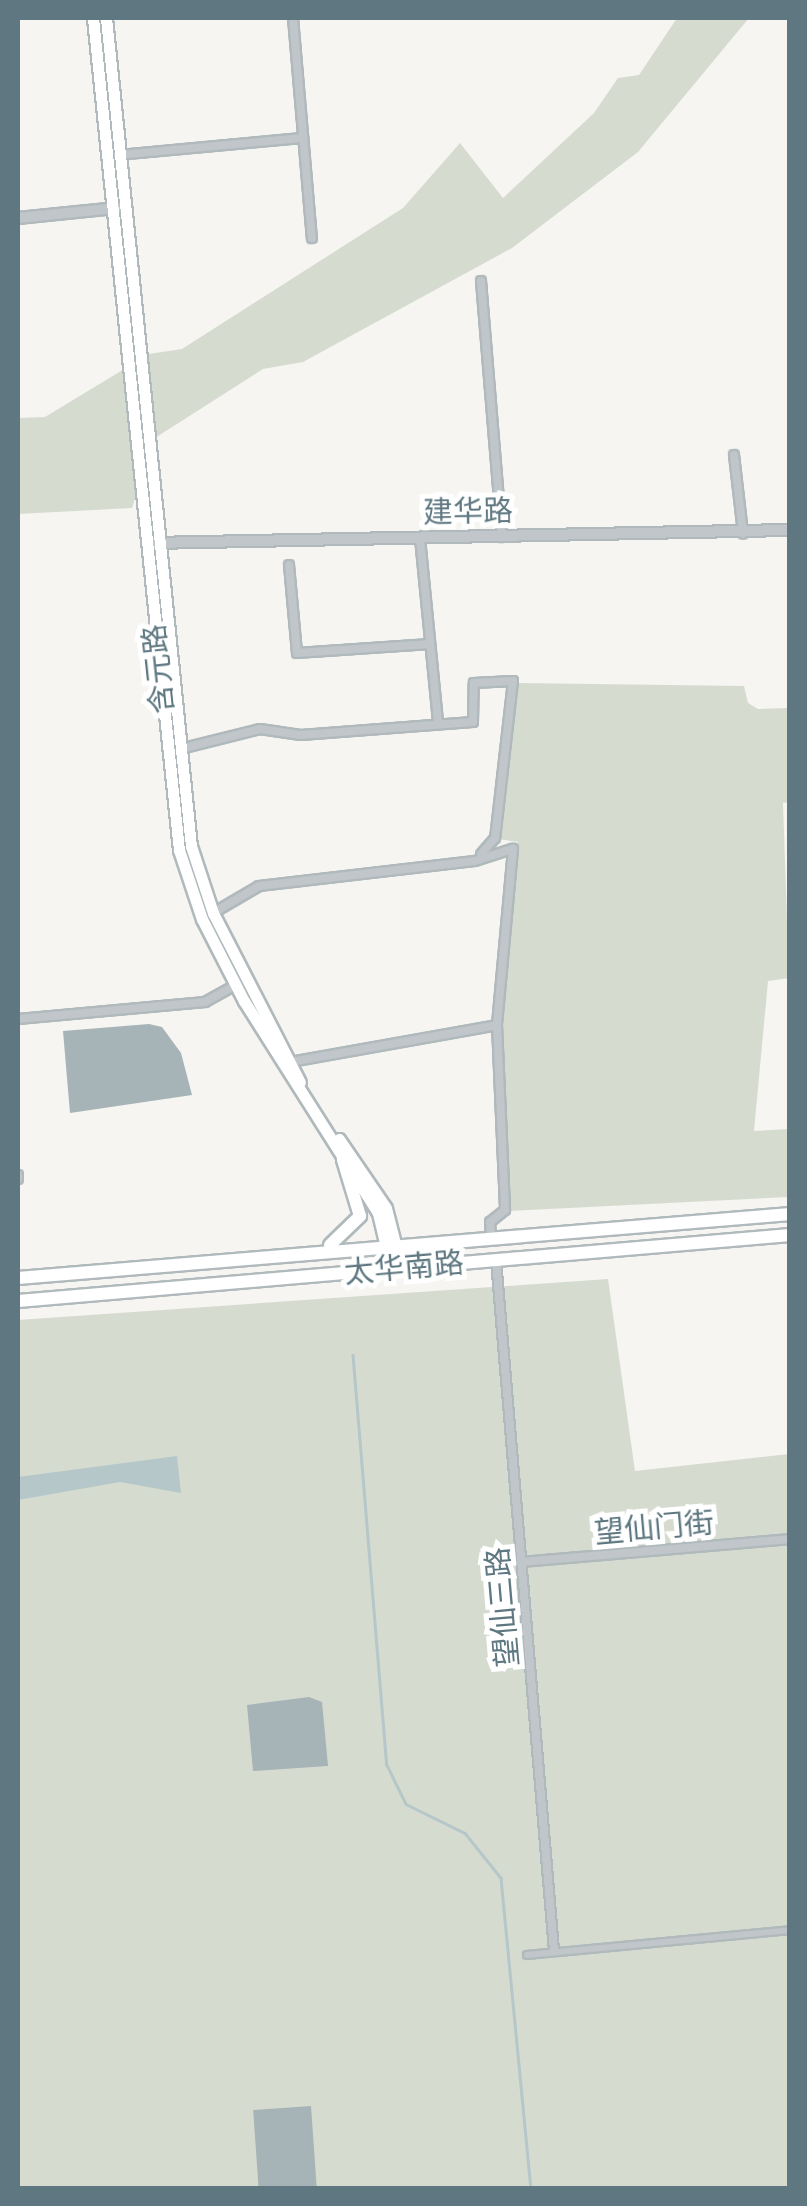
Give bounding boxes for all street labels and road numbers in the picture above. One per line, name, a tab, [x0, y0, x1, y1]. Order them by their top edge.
street label: 建华路	[423, 493, 513, 531]
street label: 含元路	[136, 622, 182, 716]
street label: 太华南路	[343, 1245, 465, 1291]
street label: 望仙门街	[593, 1505, 715, 1551]
street label: 望仙三路	[480, 1546, 526, 1668]

